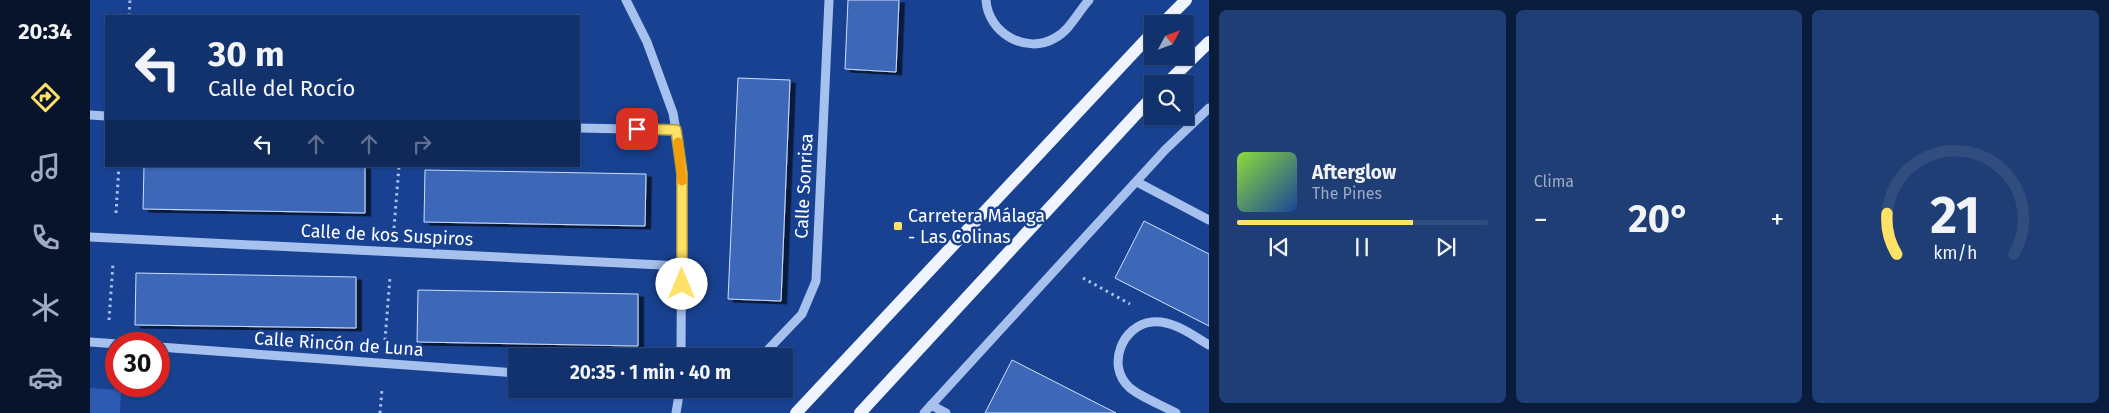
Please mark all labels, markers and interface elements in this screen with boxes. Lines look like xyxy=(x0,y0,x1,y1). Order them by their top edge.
north arrow xyxy=(1144,15,1194,65)
map controls xyxy=(1144,15,1194,125)
text: 20:34 xyxy=(18,18,72,45)
text: 30 m xyxy=(208,33,285,75)
icon: left xyxy=(125,35,190,100)
text: Calle del Rocío xyxy=(208,75,355,102)
button: search xyxy=(1144,75,1194,125)
icon: directions xyxy=(28,80,63,115)
pin xyxy=(616,108,658,150)
icon: arrive xyxy=(623,115,651,143)
icon: left xyxy=(249,130,277,158)
icon: ahead xyxy=(302,130,330,158)
icon: ahead xyxy=(355,130,383,158)
icon: right xyxy=(408,130,436,158)
street label: Calle Sonrisa xyxy=(790,133,818,239)
icon: music xyxy=(28,150,63,185)
text: Afterglow xyxy=(1312,161,1396,184)
text: Clima xyxy=(1534,172,1574,191)
text: The Pines xyxy=(1312,184,1382,203)
text: 21 xyxy=(1931,184,1981,247)
text: 20° xyxy=(1628,196,1690,242)
text: − xyxy=(1534,203,1548,236)
text: + xyxy=(1770,203,1784,236)
place label: Carretera Málaga - Las Colinas xyxy=(908,205,1045,248)
icon: phone xyxy=(28,220,63,255)
street label: Calle de kos Suspiros xyxy=(300,220,474,250)
marker: Carretera Málaga - Las Colinas xyxy=(892,220,904,232)
icon: previous xyxy=(1265,233,1293,261)
icon: pause xyxy=(1348,233,1376,261)
icon: next xyxy=(1432,233,1460,261)
text: km/h xyxy=(1934,242,1978,264)
position arrow xyxy=(655,257,707,309)
icon: climate xyxy=(28,290,63,325)
street label: Calle Rincón de Luna xyxy=(253,327,425,361)
speed limit sign: 30 xyxy=(105,332,170,397)
icon: car xyxy=(28,360,63,395)
text: 20:35 · 1 min · 40 m xyxy=(570,361,731,384)

